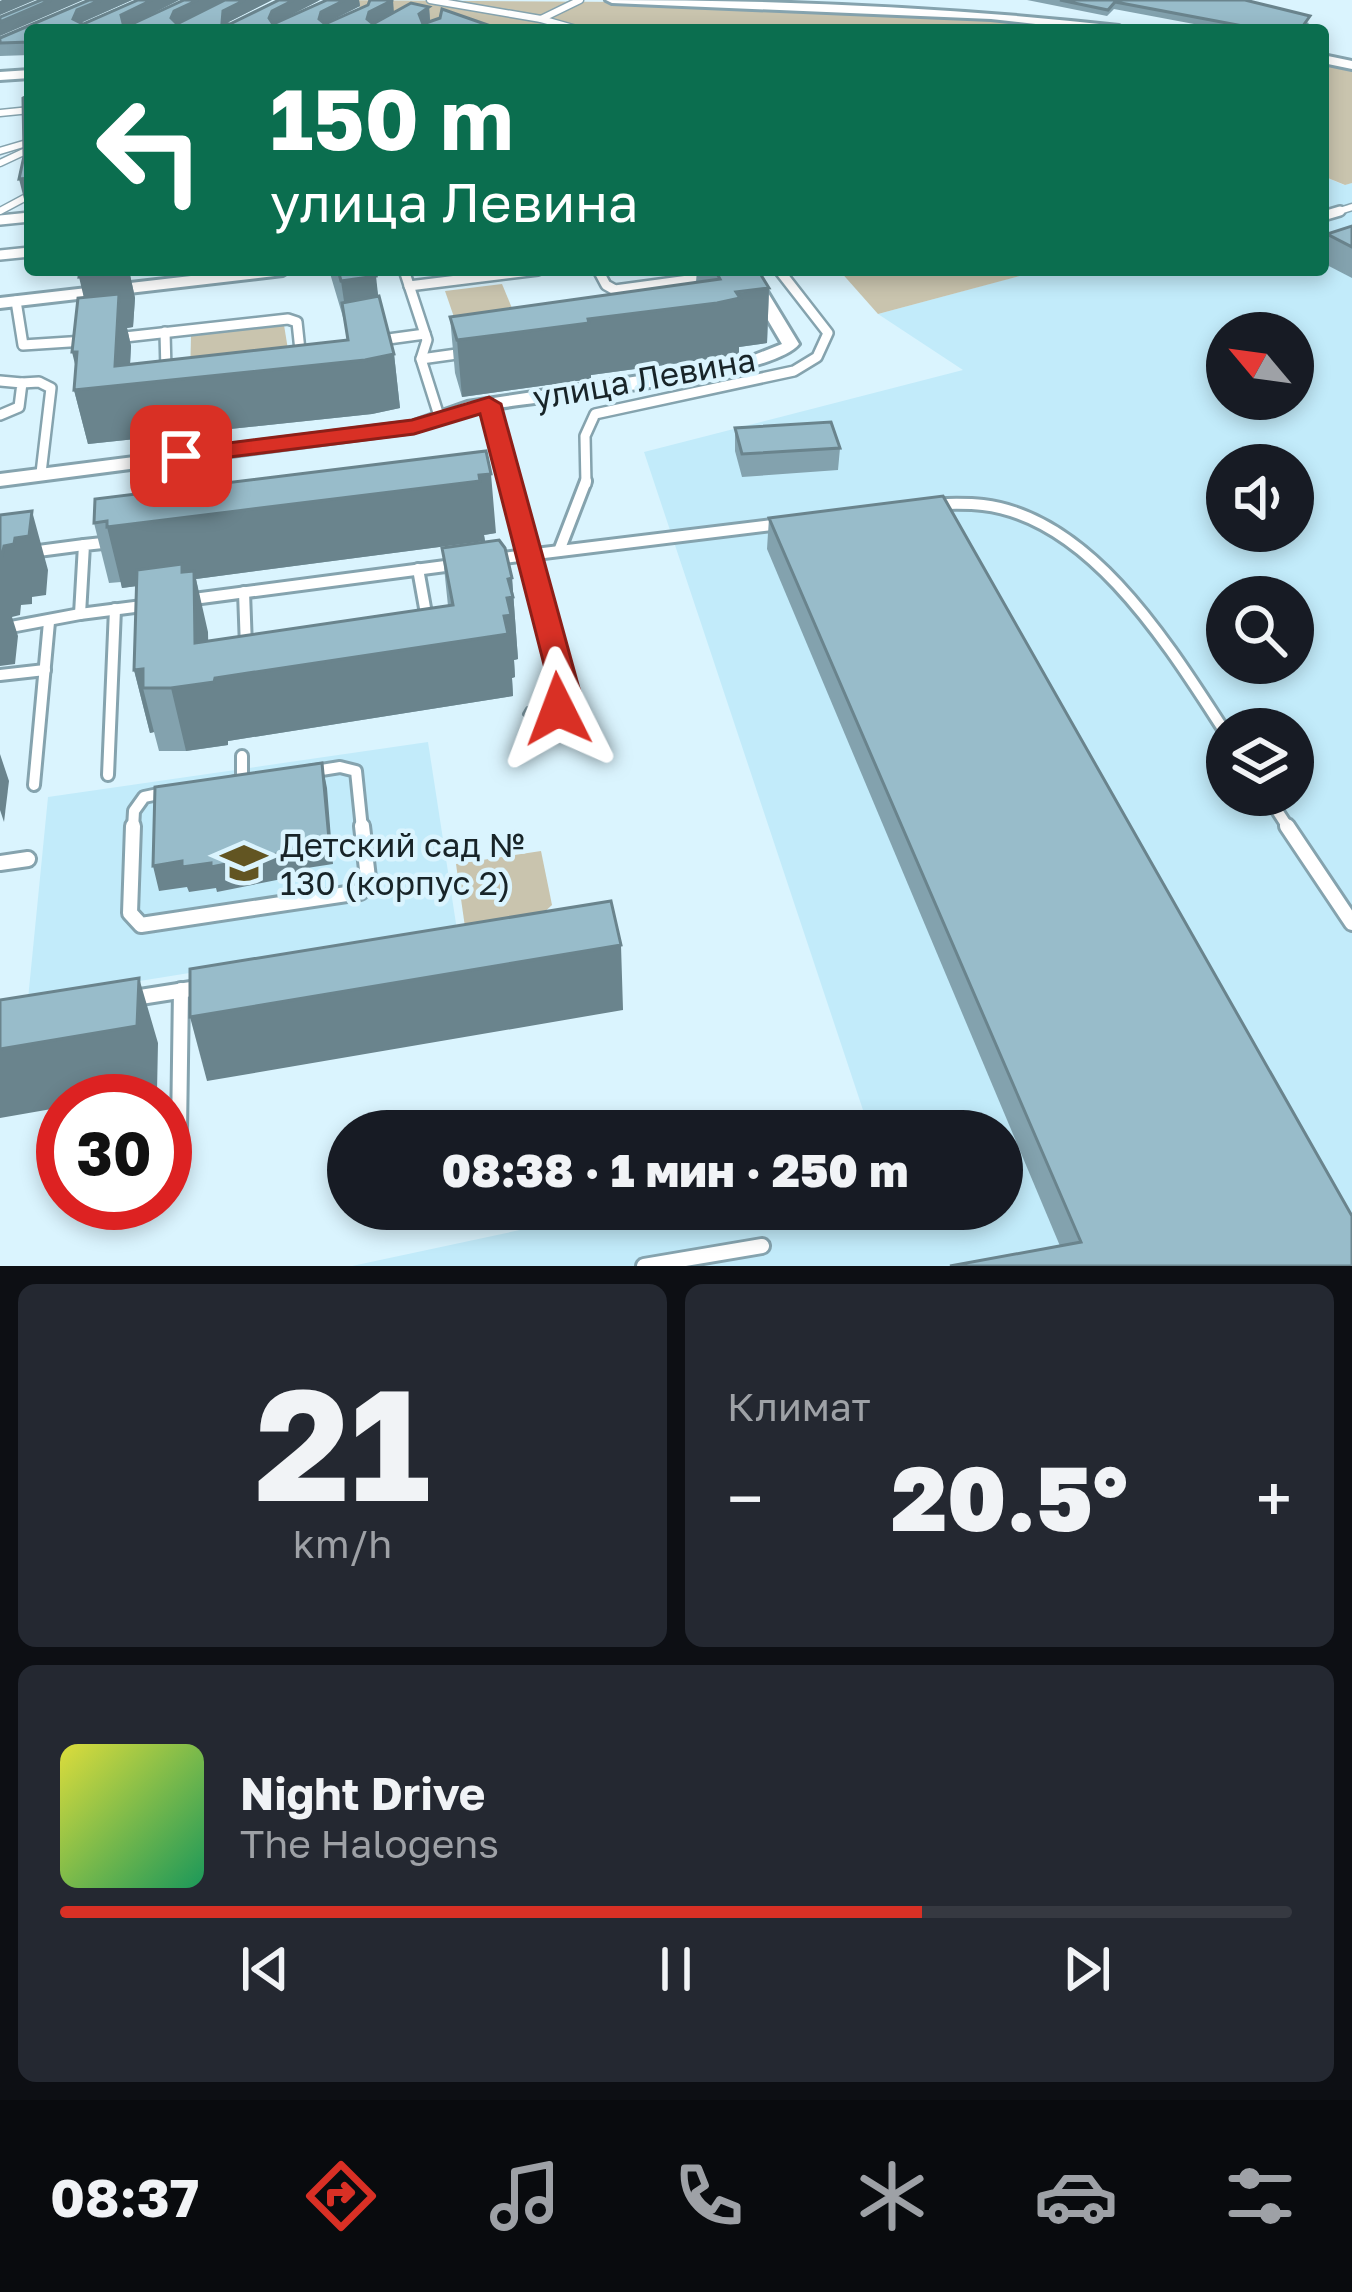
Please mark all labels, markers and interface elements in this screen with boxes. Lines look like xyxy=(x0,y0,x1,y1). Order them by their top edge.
text: 150 m xyxy=(270,68,514,168)
icon: left xyxy=(72,72,228,228)
text: улица Левина xyxy=(270,169,639,234)
north arrow xyxy=(1206,312,1314,420)
map controls xyxy=(1206,312,1314,816)
street label: улица Левина xyxy=(530,339,758,417)
pin xyxy=(130,405,232,507)
icon: arrive xyxy=(148,423,214,489)
button: sound xyxy=(1206,444,1314,552)
button: search xyxy=(1206,576,1314,684)
position arrow xyxy=(495,646,621,772)
button: layers xyxy=(1206,708,1314,816)
place label: Детский сад № 130 (корпус 2) xyxy=(280,825,525,902)
school or university icon: Детский сад № 130 (корпус 2) xyxy=(219,838,269,888)
speed limit sign: 30 xyxy=(36,1074,192,1230)
text: 08:38 · 1 мин · 250 m xyxy=(442,1143,908,1197)
text: 21 xyxy=(255,1348,430,1535)
text: Климат xyxy=(727,1383,871,1430)
text: 20.5° xyxy=(891,1443,1128,1551)
text: − xyxy=(727,1458,763,1538)
text: + xyxy=(1256,1458,1292,1538)
text: km/h xyxy=(293,1520,392,1567)
text: Night Drive xyxy=(240,1766,485,1820)
text: The Halogens xyxy=(240,1820,499,1867)
icon: previous xyxy=(232,1936,298,2002)
icon: pause xyxy=(643,1936,709,2002)
icon: next xyxy=(1054,1936,1120,2002)
icon: directions xyxy=(299,2154,383,2238)
icon: music xyxy=(483,2154,567,2238)
icon: phone xyxy=(667,2154,751,2238)
icon: climate xyxy=(850,2154,934,2238)
icon: car xyxy=(1034,2154,1118,2238)
icon: filters xyxy=(1218,2154,1302,2238)
text: 08:37 xyxy=(50,2164,199,2229)

